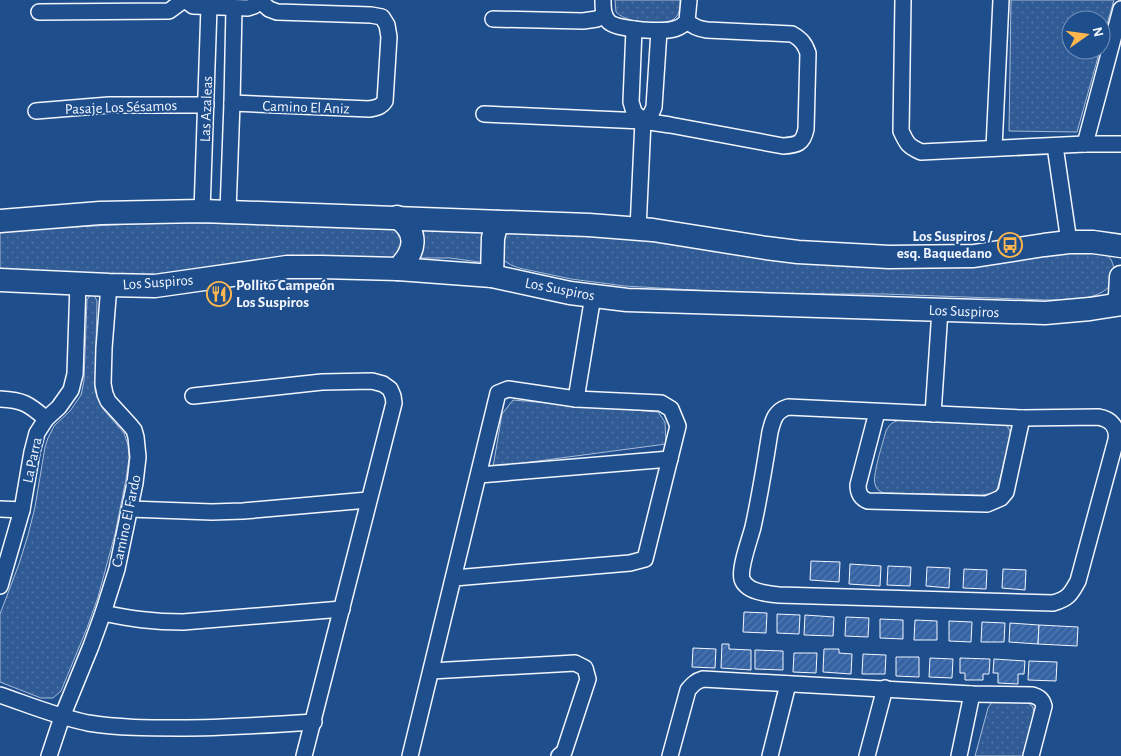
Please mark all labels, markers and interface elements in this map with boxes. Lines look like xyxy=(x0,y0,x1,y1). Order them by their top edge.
north arrow xyxy=(1061,10,1111,60)
text: N xyxy=(1090,26,1106,39)
street label: Las Azaleas xyxy=(198,76,215,142)
street label: Pasaje Los Sésamos xyxy=(65,98,178,117)
street label: Camino El Aniz xyxy=(262,98,350,117)
place label: Los Suspiros / esq. Baquedano xyxy=(897,229,993,261)
bus stop icon: Los Suspiros / esq. Baquedano xyxy=(997,232,1023,258)
street label: Los Suspiros xyxy=(122,273,194,292)
street label: Los Suspiros xyxy=(524,275,596,304)
place label: Pollito Campeón Los Suspiros xyxy=(236,278,335,310)
restaurant icon: Pollito Campeón Los Suspiros xyxy=(206,281,232,307)
street label: Los Suspiros xyxy=(928,303,1000,320)
street label: La Parra xyxy=(20,436,45,484)
street label: Camino El Fardo xyxy=(109,474,144,569)

